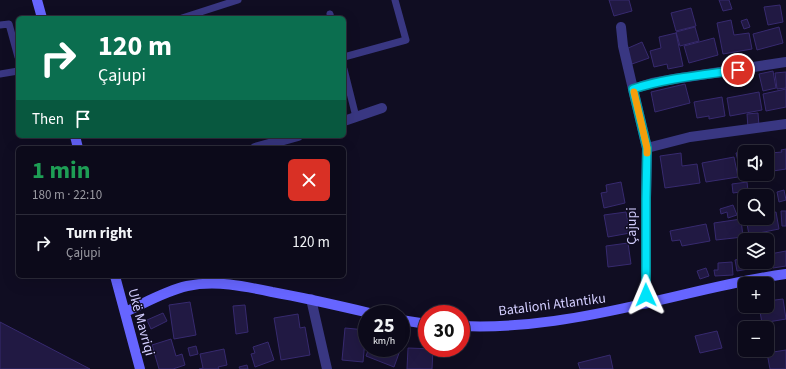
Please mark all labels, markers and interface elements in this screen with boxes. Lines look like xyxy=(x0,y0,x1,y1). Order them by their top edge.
text: 120 m xyxy=(98,26,172,66)
icon: right xyxy=(32,32,84,84)
pin xyxy=(721,53,755,87)
icon: arrive xyxy=(727,59,749,81)
text: Çajupi xyxy=(98,63,146,88)
icon: arrive xyxy=(72,108,94,130)
text: Then xyxy=(32,109,64,130)
map controls xyxy=(738,145,774,357)
button: sound xyxy=(738,145,774,181)
text: 1 min xyxy=(32,153,90,188)
button: close xyxy=(288,159,330,201)
text: 180 m · 22:10 xyxy=(32,186,102,204)
button: search xyxy=(738,189,774,225)
street label: Çajupi xyxy=(622,207,642,245)
text: Turn right xyxy=(66,223,132,244)
icon: right xyxy=(32,232,54,254)
text: 120 m xyxy=(292,232,330,253)
button: layers xyxy=(738,233,774,269)
text: Çajupi xyxy=(66,244,101,262)
position arrow xyxy=(625,274,667,316)
button: + xyxy=(738,277,774,313)
street label: Ukë Mavriqi xyxy=(122,286,160,358)
street label: Batalioni Atlantiku xyxy=(497,288,607,322)
speed limit sign: 30 xyxy=(418,305,470,357)
text: 25 xyxy=(373,312,395,340)
button: − xyxy=(738,321,774,357)
text: km/h xyxy=(373,334,395,348)

